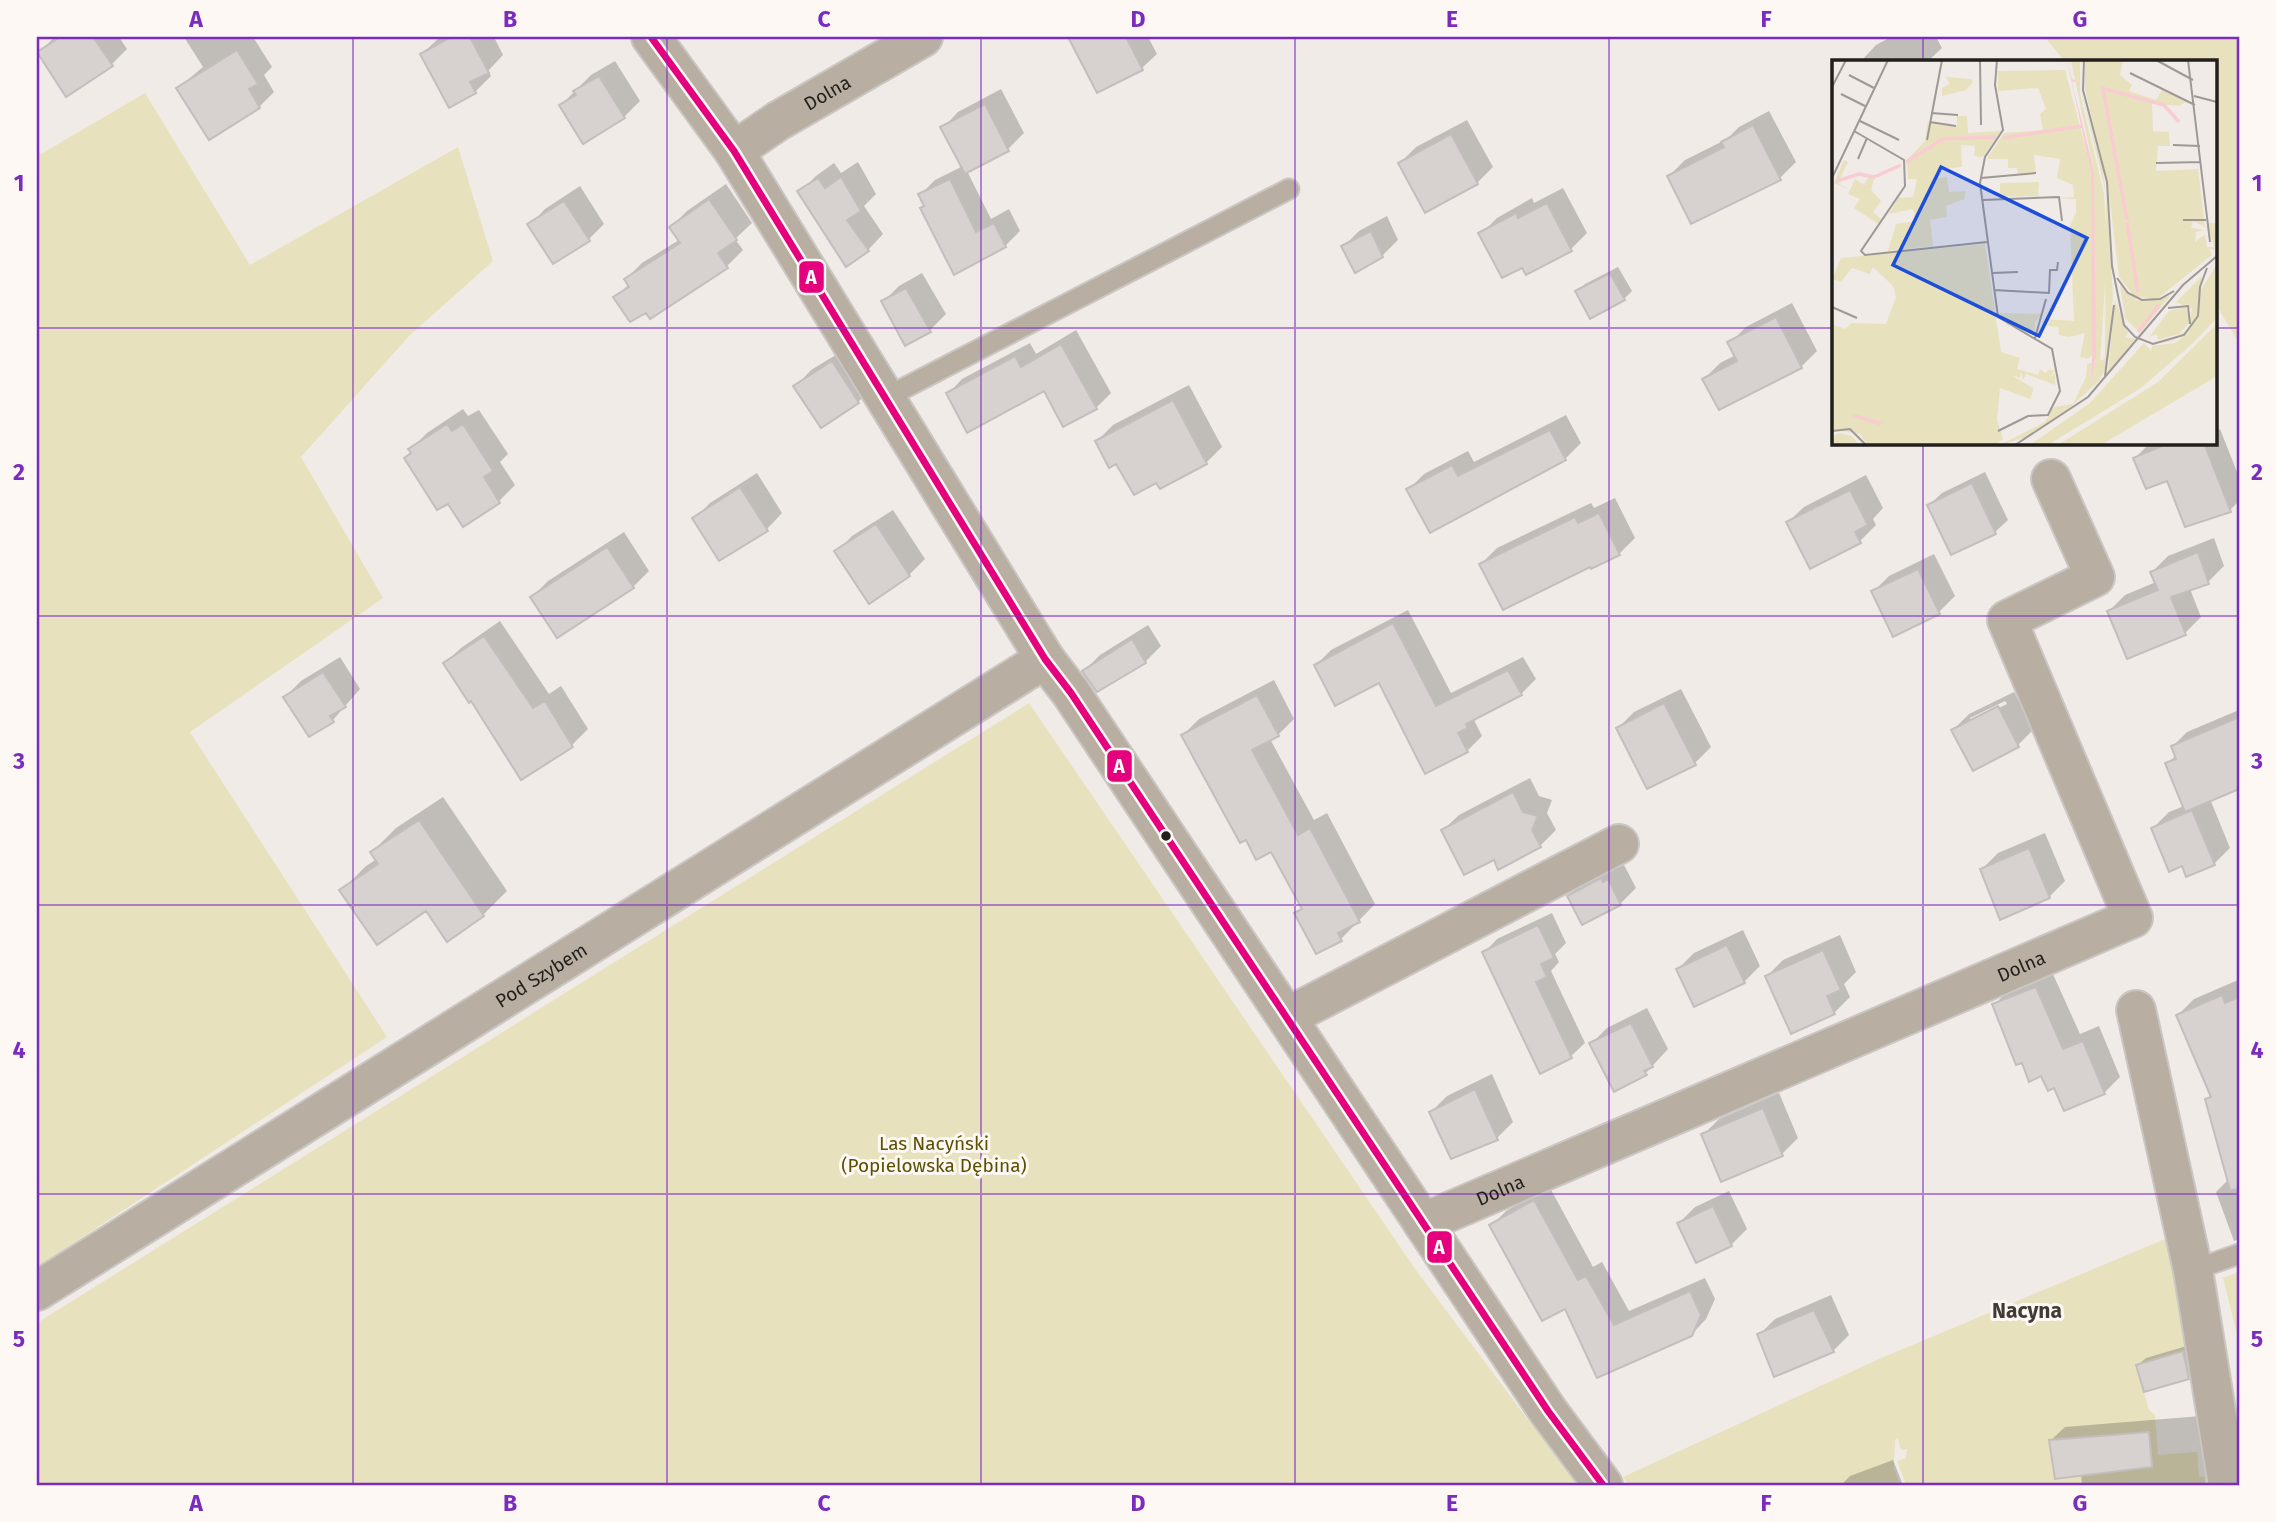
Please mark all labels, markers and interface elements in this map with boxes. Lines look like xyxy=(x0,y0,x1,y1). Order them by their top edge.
text: A xyxy=(188,5,203,33)
text: B xyxy=(503,5,517,33)
text: C xyxy=(817,5,831,33)
text: D xyxy=(1131,5,1146,33)
text: E xyxy=(1446,5,1458,33)
text: F xyxy=(1760,5,1772,33)
text: G xyxy=(2073,5,2087,33)
inset map xyxy=(1832,60,2216,444)
street label: Dolna xyxy=(800,70,855,116)
text: 1 xyxy=(14,169,24,197)
text: 1 xyxy=(2252,169,2262,197)
line badge: A xyxy=(798,260,825,294)
text: A xyxy=(804,266,817,289)
text: 2 xyxy=(13,458,25,486)
text: 2 xyxy=(2251,458,2263,486)
text: 3 xyxy=(12,747,25,775)
text: 3 xyxy=(2250,747,2263,775)
line badge: A xyxy=(1106,749,1133,783)
text: A xyxy=(1112,755,1125,778)
unlabelled marker xyxy=(1159,829,1173,843)
street label: Pod Szybem xyxy=(491,938,591,1013)
street label: Dolna xyxy=(1994,946,2049,987)
text: 4 xyxy=(13,1036,26,1064)
text: 4 xyxy=(2251,1036,2264,1064)
park label: Las Nacyński (Popielowska Dębina) xyxy=(841,1132,1027,1177)
street label: Dolna xyxy=(1473,1170,1528,1211)
line badge: A xyxy=(1426,1230,1453,1264)
text: A xyxy=(1432,1236,1445,1259)
district label: Nacyna xyxy=(1992,1298,2062,1324)
text: 5 xyxy=(13,1325,25,1353)
text: 5 xyxy=(2251,1325,2263,1353)
text: A xyxy=(188,1489,203,1517)
text: B xyxy=(503,1489,517,1517)
text: C xyxy=(817,1489,831,1517)
text: D xyxy=(1131,1489,1146,1517)
text: E xyxy=(1446,1489,1458,1517)
text: F xyxy=(1760,1489,1772,1517)
text: G xyxy=(2073,1489,2087,1517)

